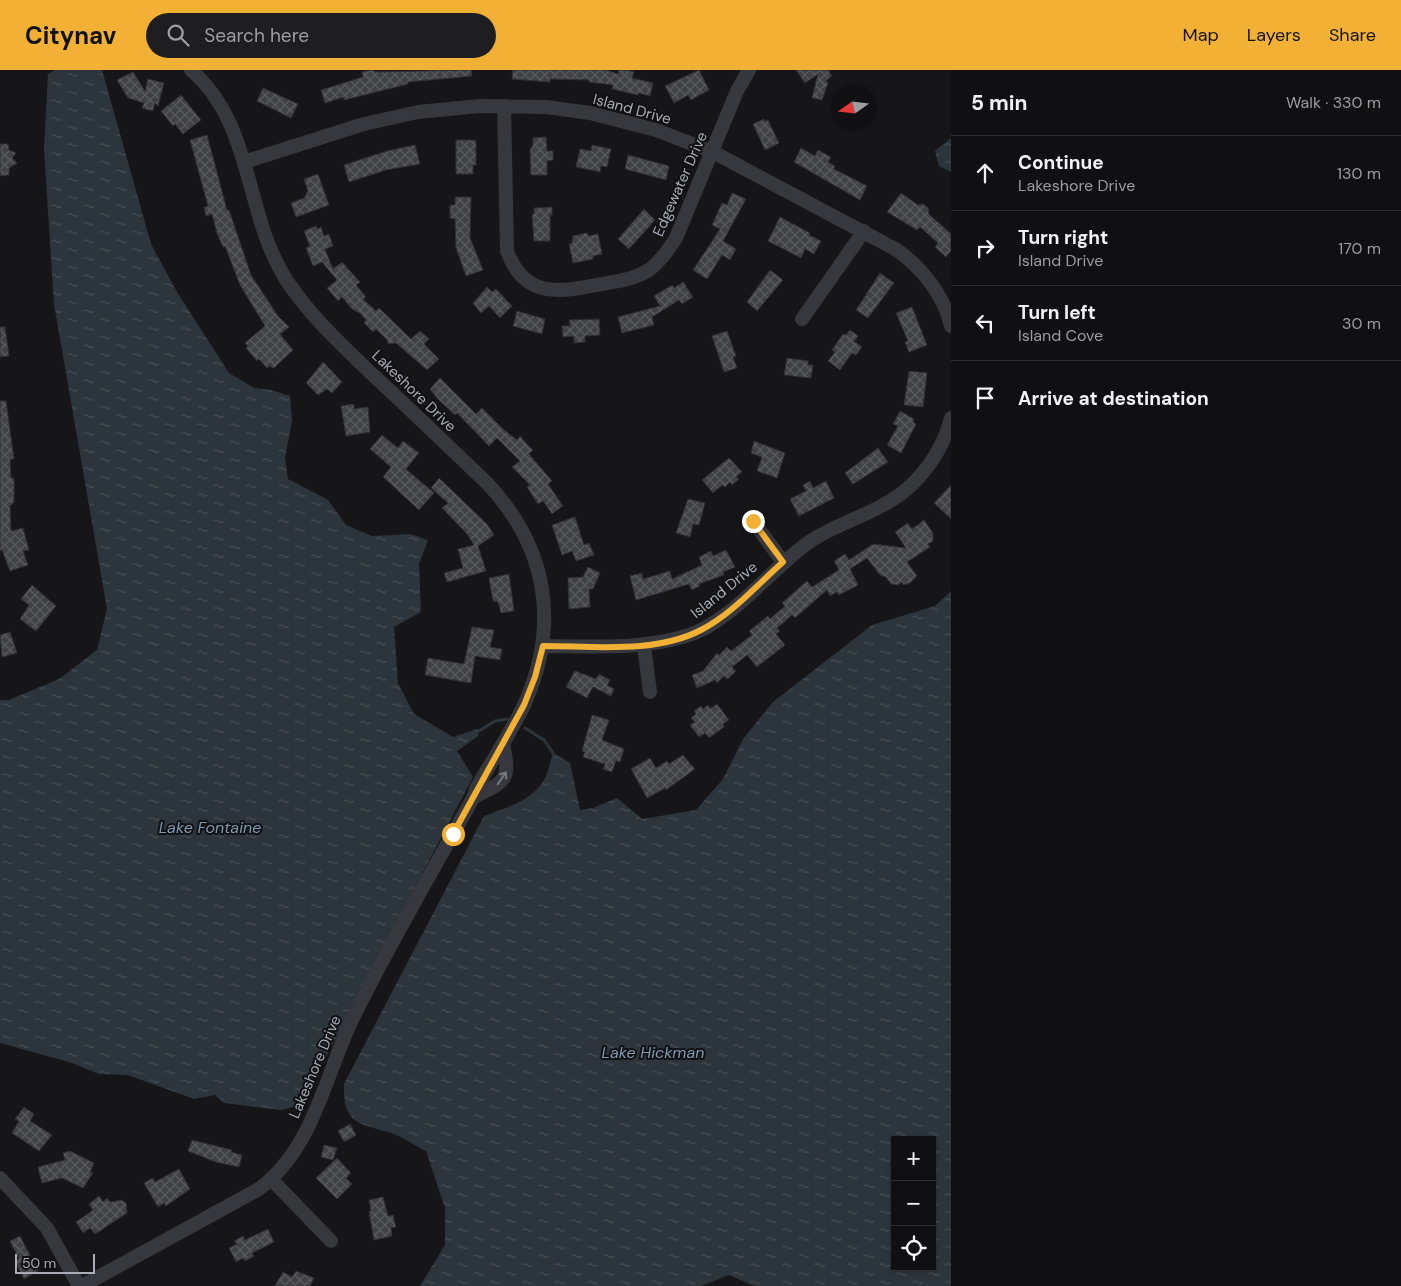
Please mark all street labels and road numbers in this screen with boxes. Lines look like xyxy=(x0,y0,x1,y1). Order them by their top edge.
street label: Island Drive xyxy=(591,89,673,129)
street label: Edgewater Drive xyxy=(648,129,712,239)
street label: Lakeshore Drive xyxy=(368,346,460,436)
street label: Island Drive xyxy=(687,557,761,623)
street label: Lakeshore Drive xyxy=(284,1012,346,1122)

